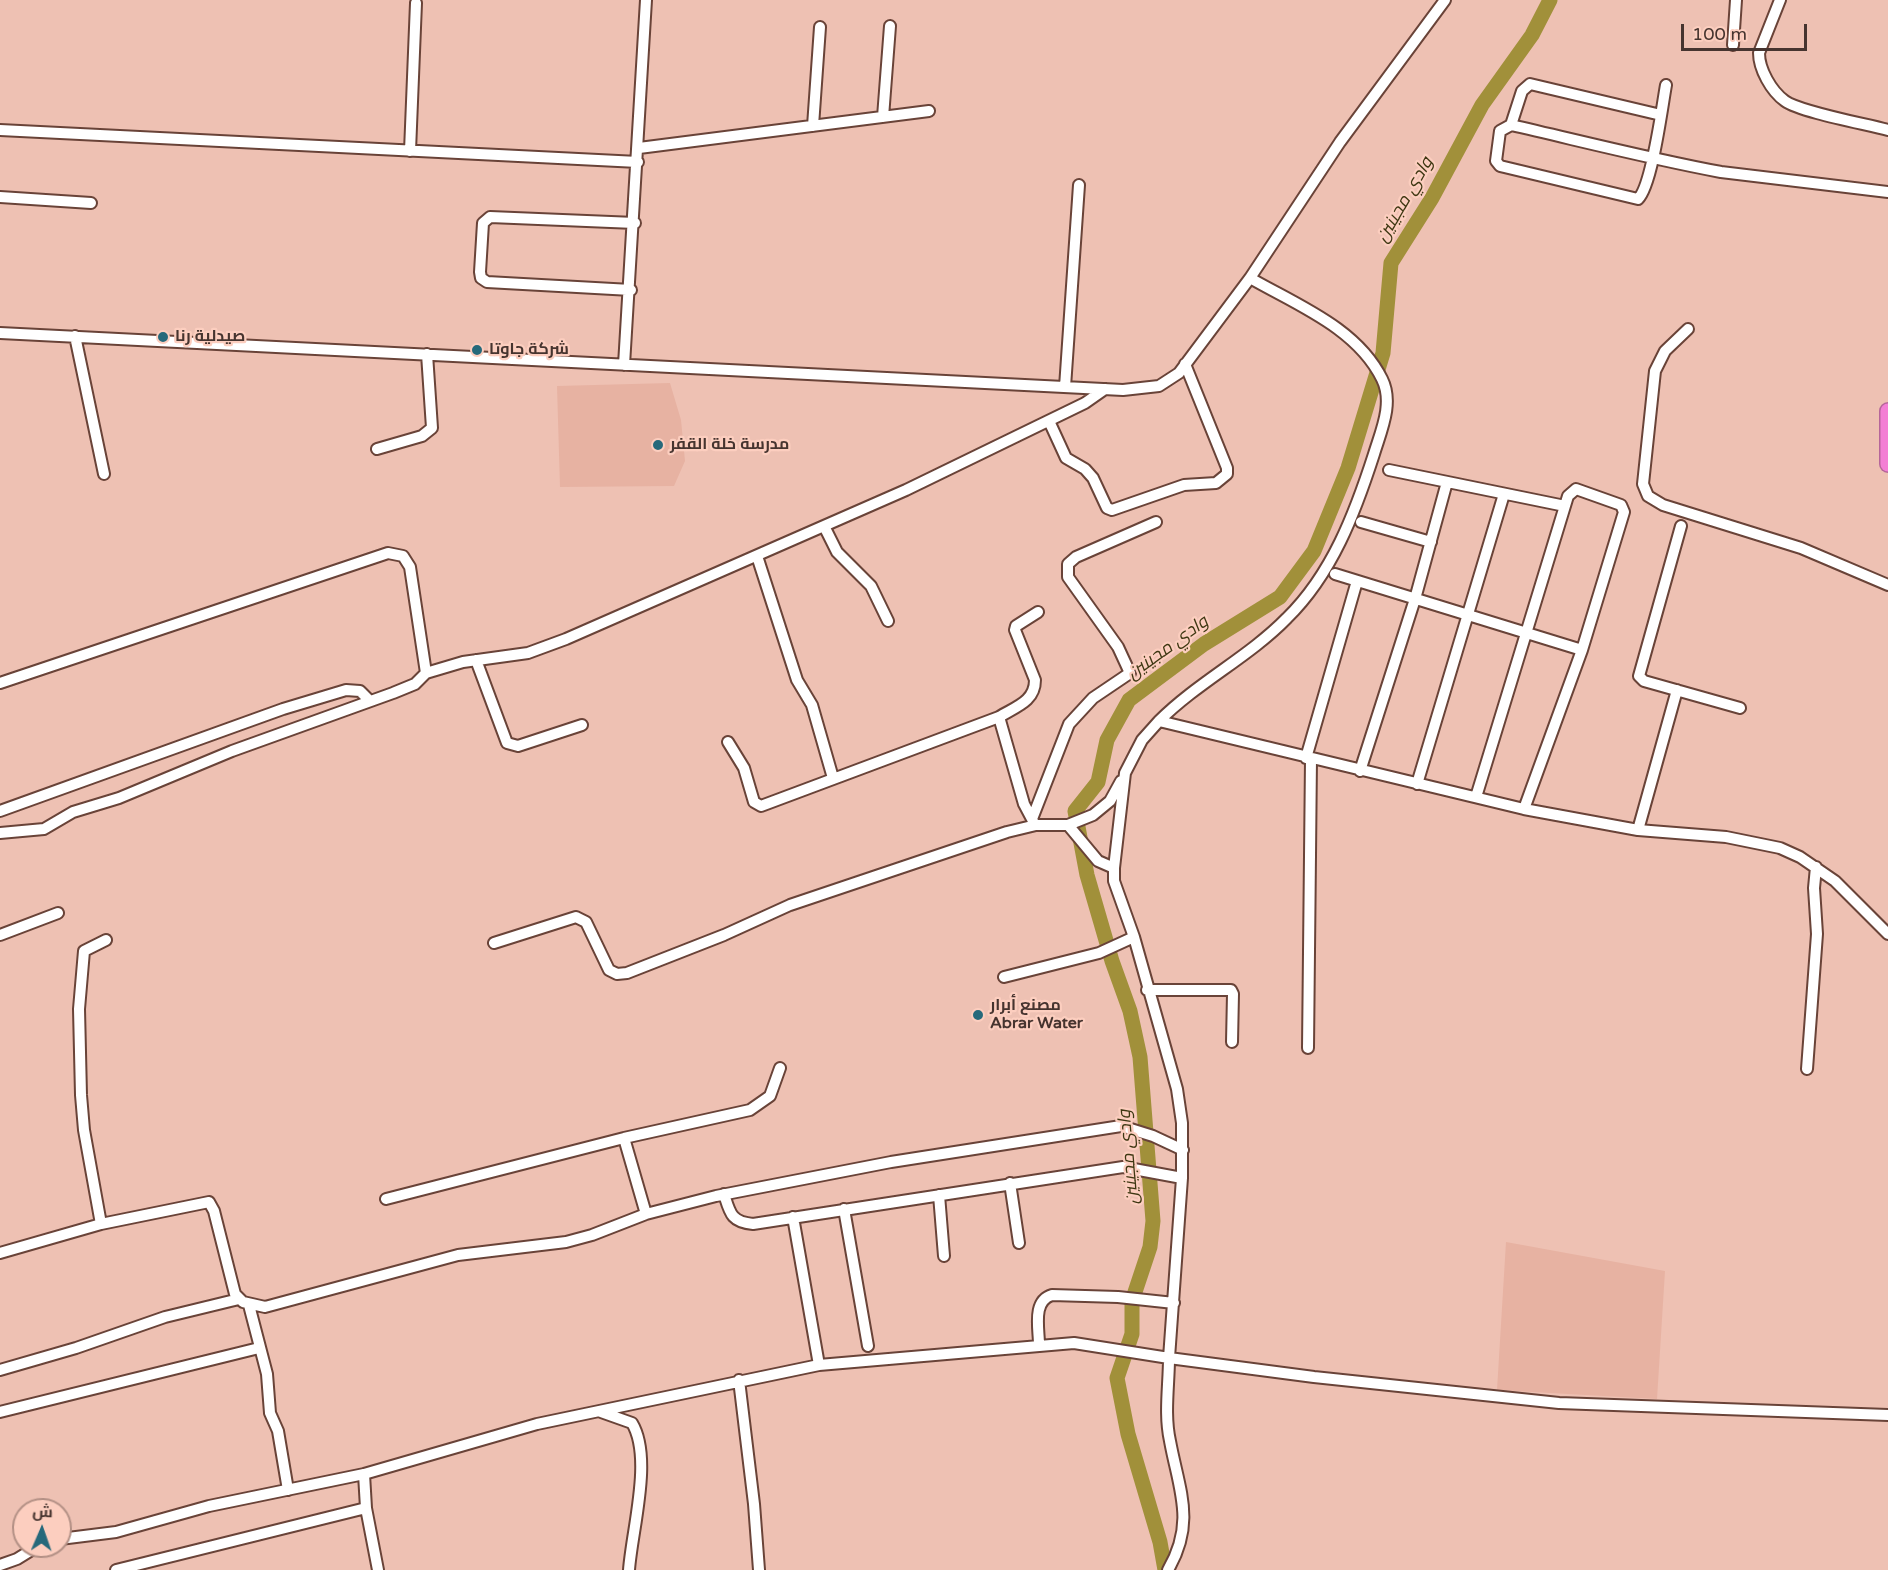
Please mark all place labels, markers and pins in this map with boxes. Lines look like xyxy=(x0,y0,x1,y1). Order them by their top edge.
place label: صيدلية رنا xyxy=(175,327,245,347)
marker: صيدلية رنا xyxy=(156,330,170,344)
place label: شركة جاوتا xyxy=(489,340,569,360)
marker: شركة جاوتا xyxy=(470,343,484,357)
place label: مدرسة خلة القفر xyxy=(670,435,789,455)
marker: مدرسة خلة القفر xyxy=(651,438,665,452)
place label: مصنع أبرار Abrar Water xyxy=(990,996,1083,1034)
marker: مصنع أبرار Abrar Water xyxy=(971,1008,985,1022)

